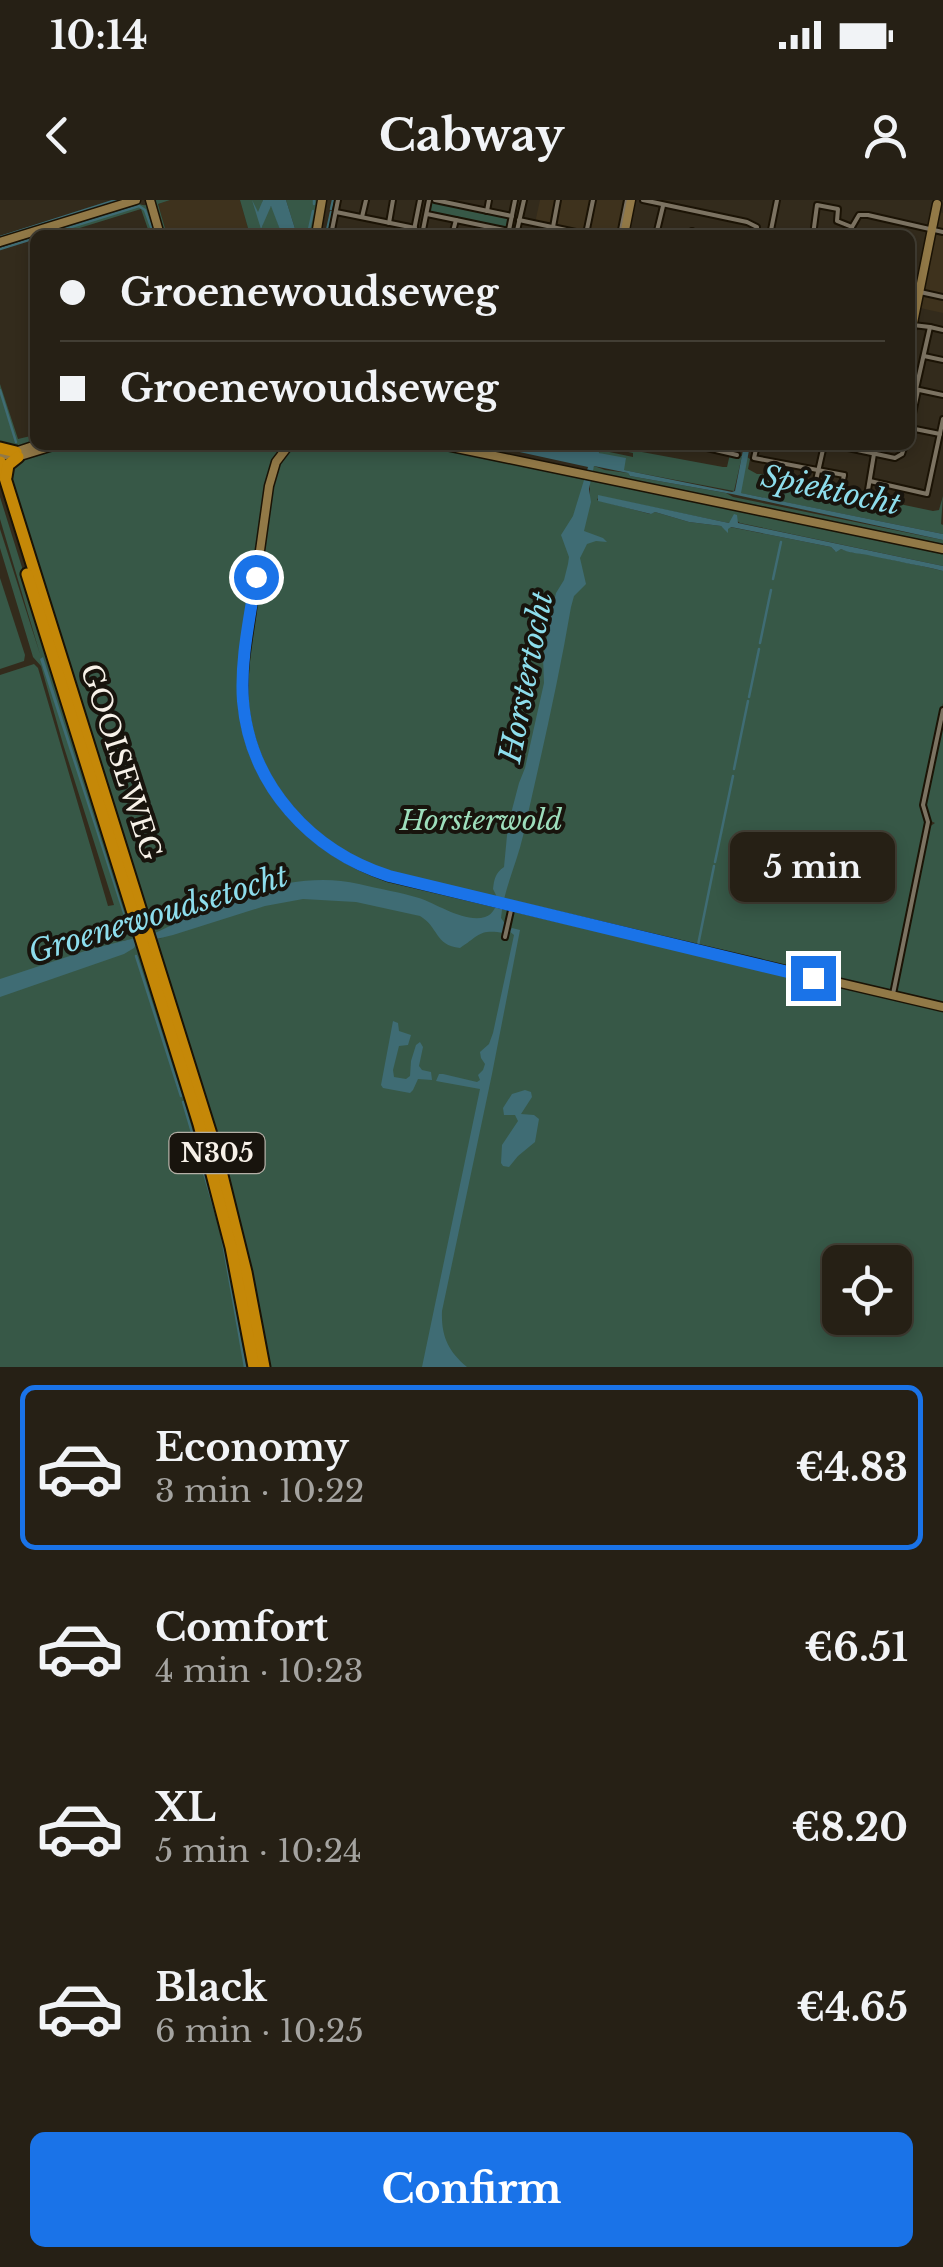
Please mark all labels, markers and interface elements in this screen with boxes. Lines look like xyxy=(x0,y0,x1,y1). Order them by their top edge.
text: 10:14 xyxy=(50,12,148,59)
text: Cabway xyxy=(379,107,564,163)
icon: back xyxy=(30,108,85,163)
icon: person xyxy=(858,108,913,163)
text: Groenewoudseweg xyxy=(120,269,498,316)
text: Groenewoudseweg xyxy=(120,365,498,412)
water label: Spiektocht xyxy=(758,457,904,523)
route start xyxy=(234,555,279,600)
water label: Horstertocht xyxy=(491,588,561,767)
street label: GOOISEWEG xyxy=(73,659,169,865)
park label: Horsterwold xyxy=(399,803,563,838)
callout: 5 min xyxy=(730,833,896,903)
text: 5 min xyxy=(764,847,861,887)
water label: Groenewoudsetocht xyxy=(24,857,292,971)
route end xyxy=(791,956,836,1001)
road number: N305 xyxy=(170,1133,264,1173)
map controls xyxy=(822,1245,912,1335)
button: locate xyxy=(822,1245,912,1335)
icon: car xyxy=(35,1423,125,1513)
text: Economy xyxy=(155,1424,349,1471)
text: €4.83 xyxy=(796,1444,908,1491)
text: 3 min · 10:22 xyxy=(155,1471,364,1511)
icon: car xyxy=(35,1603,125,1693)
text: Comfort xyxy=(155,1604,328,1651)
text: €6.51 xyxy=(804,1624,908,1671)
text: 4 min · 10:23 xyxy=(155,1651,363,1691)
icon: car xyxy=(35,1783,125,1873)
text: XL xyxy=(155,1784,216,1831)
text: €8.20 xyxy=(792,1804,908,1851)
text: 5 min · 10:24 xyxy=(155,1831,362,1871)
icon: car xyxy=(35,1963,125,2053)
text: Black xyxy=(155,1964,267,2011)
text: €4.65 xyxy=(796,1984,908,2031)
text: 6 min · 10:25 xyxy=(155,2011,364,2051)
button: Confirm xyxy=(30,2132,913,2247)

